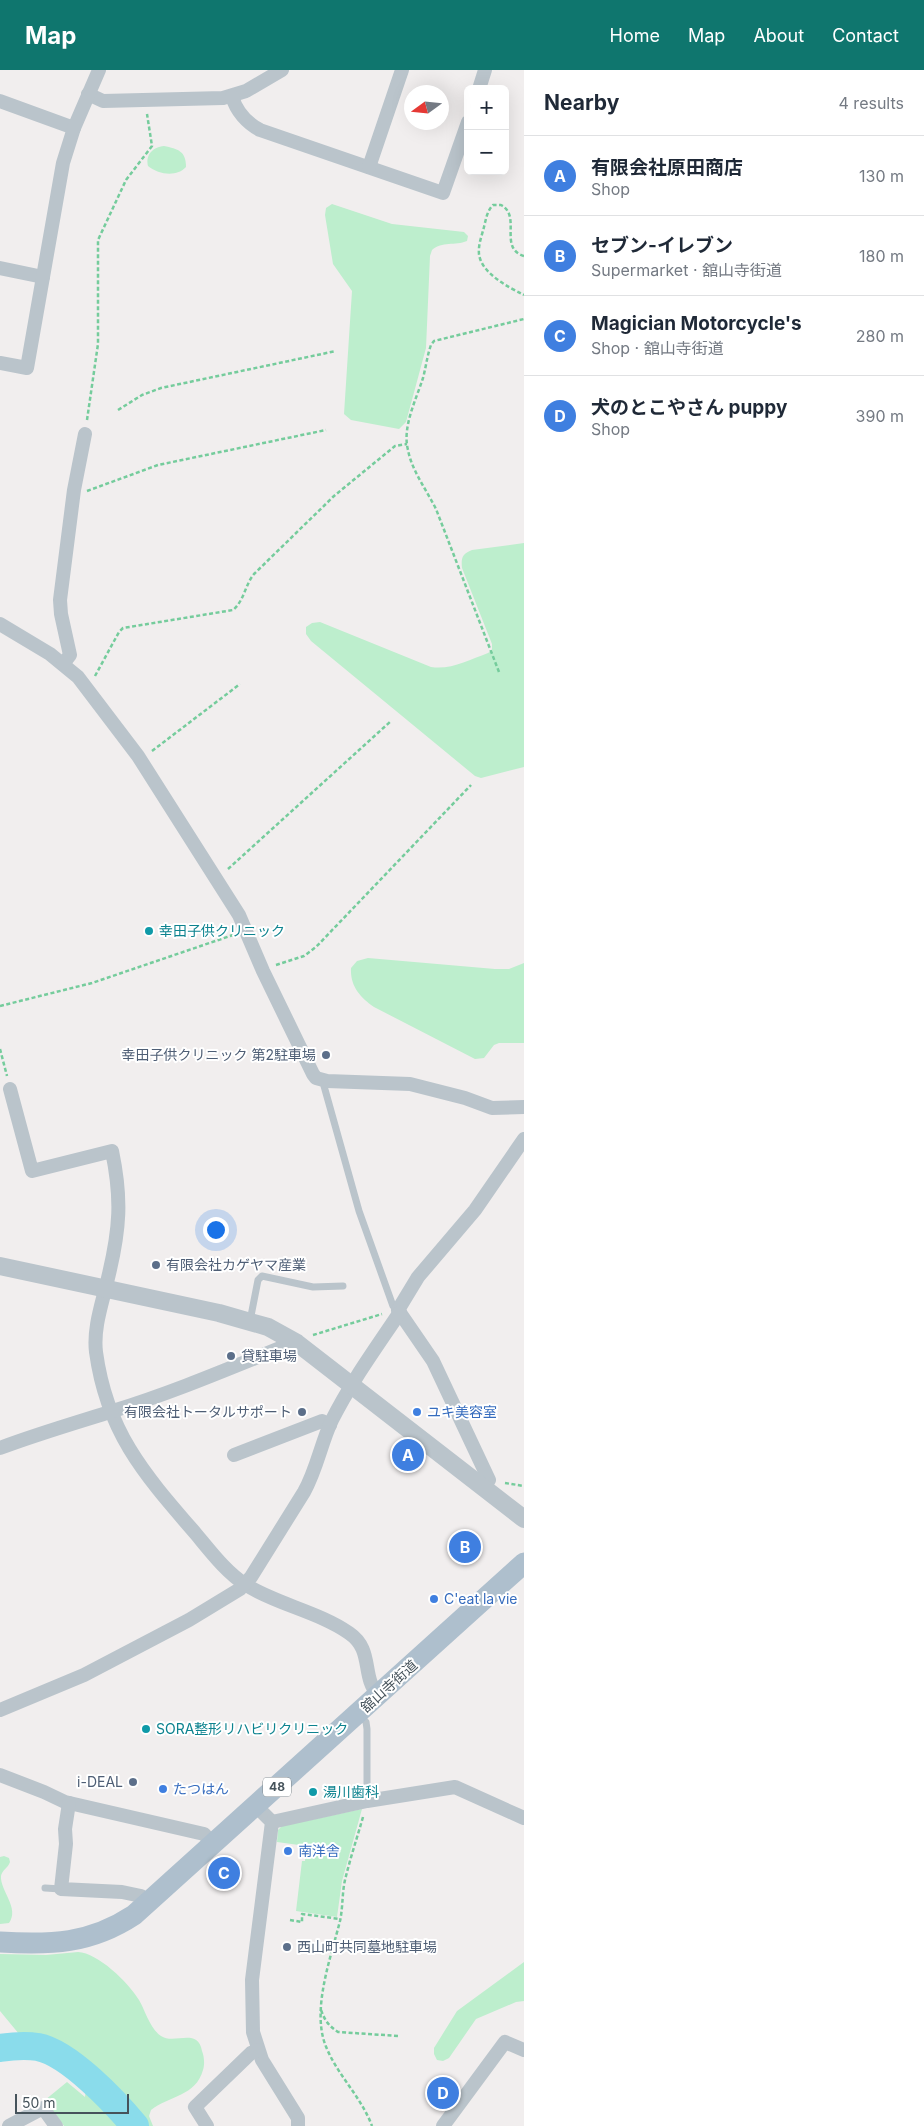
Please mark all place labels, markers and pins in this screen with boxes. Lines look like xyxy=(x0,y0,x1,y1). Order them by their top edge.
place label: 幸田子供クリニック xyxy=(159,922,285,939)
marker: 幸田子供クリニック xyxy=(143,925,155,937)
place label: 幸田子供クリニック 第2駐車場 xyxy=(122,1046,316,1063)
marker: 幸田子供クリニック 第2駐車場 xyxy=(320,1049,332,1061)
place label: 有限会社カゲヤマ産業 xyxy=(166,1256,306,1273)
marker: 有限会社カゲヤマ産業 xyxy=(150,1259,162,1271)
place label: 貸駐車場 xyxy=(241,1347,297,1364)
marker: 貸駐車場 xyxy=(225,1350,237,1362)
place label: 有限会社トータルサポート xyxy=(124,1403,292,1420)
place label: ユキ美容室 xyxy=(427,1403,497,1420)
marker: 有限会社トータルサポート xyxy=(296,1406,308,1418)
marker: ユキ美容室 xyxy=(411,1406,423,1418)
pin: A xyxy=(392,1436,424,1474)
pin: B xyxy=(449,1528,481,1566)
place label: C'eat la vie xyxy=(444,1590,518,1607)
marker: C'eat la vie xyxy=(428,1593,440,1605)
place label: SORA整形リハビリクリニック xyxy=(156,1720,348,1737)
marker: SORA整形リハビリクリニック xyxy=(140,1723,152,1735)
place label: i-DEAL xyxy=(77,1773,123,1790)
marker: i-DEAL xyxy=(127,1776,139,1788)
place label: たつはん xyxy=(173,1780,229,1797)
marker: たつはん xyxy=(157,1783,169,1795)
place label: 湯川歯科 xyxy=(323,1783,379,1800)
marker: 湯川歯科 xyxy=(307,1786,319,1798)
place label: 南洋舎 xyxy=(298,1842,340,1859)
marker: 南洋舎 xyxy=(282,1845,294,1857)
pin: C xyxy=(208,1854,240,1892)
place label: 西山町共同墓地駐車場 xyxy=(297,1938,437,1955)
marker: 西山町共同墓地駐車場 xyxy=(281,1941,293,1953)
pin: D xyxy=(427,2074,459,2112)

